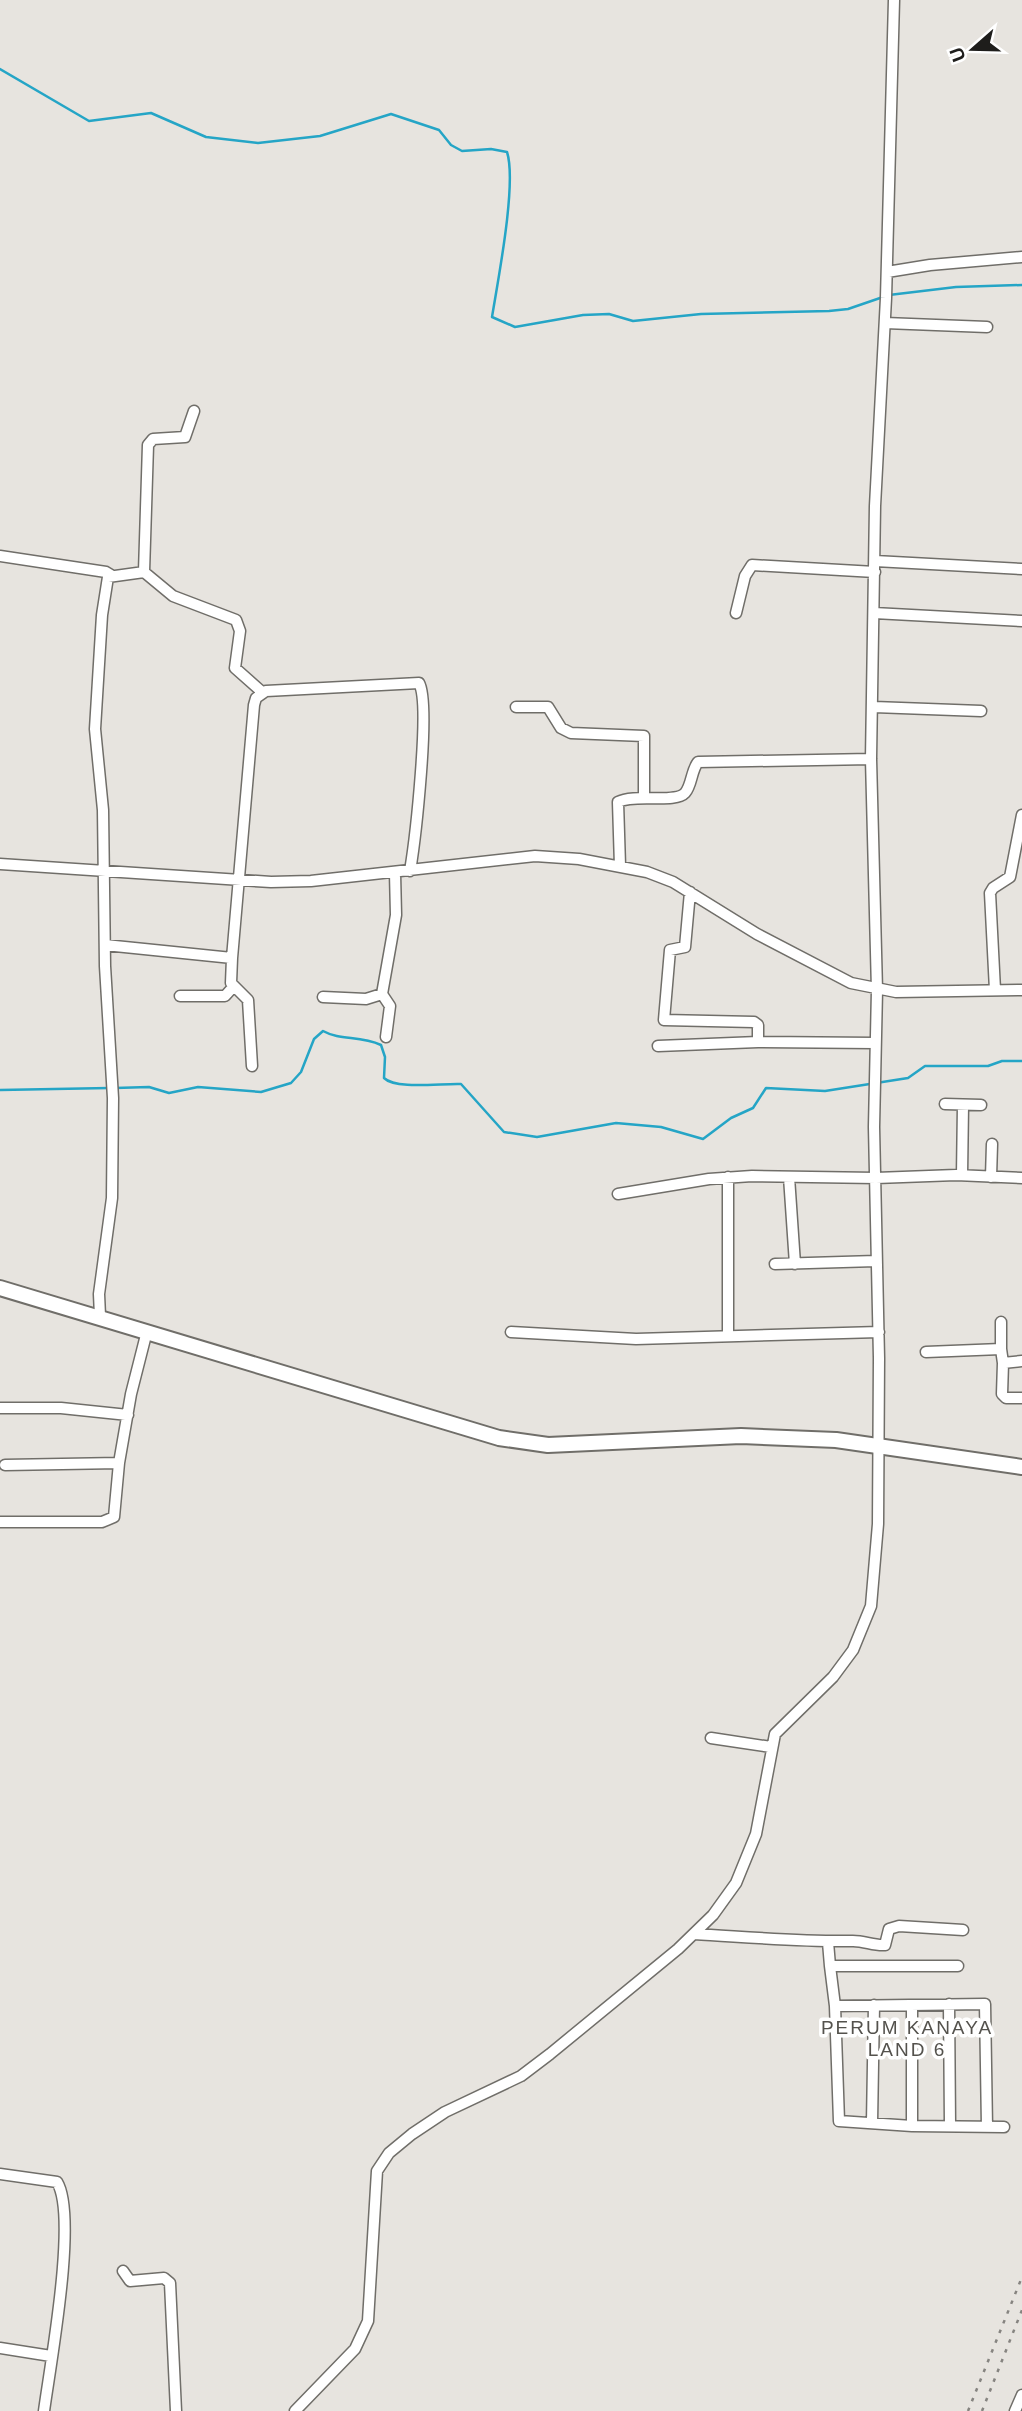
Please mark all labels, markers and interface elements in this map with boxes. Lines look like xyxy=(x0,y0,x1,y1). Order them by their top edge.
north arrow xyxy=(938,14,1008,84)
text: U xyxy=(945,45,970,65)
district label: PERUM KANAYA LAND 6 xyxy=(821,2017,993,2060)

